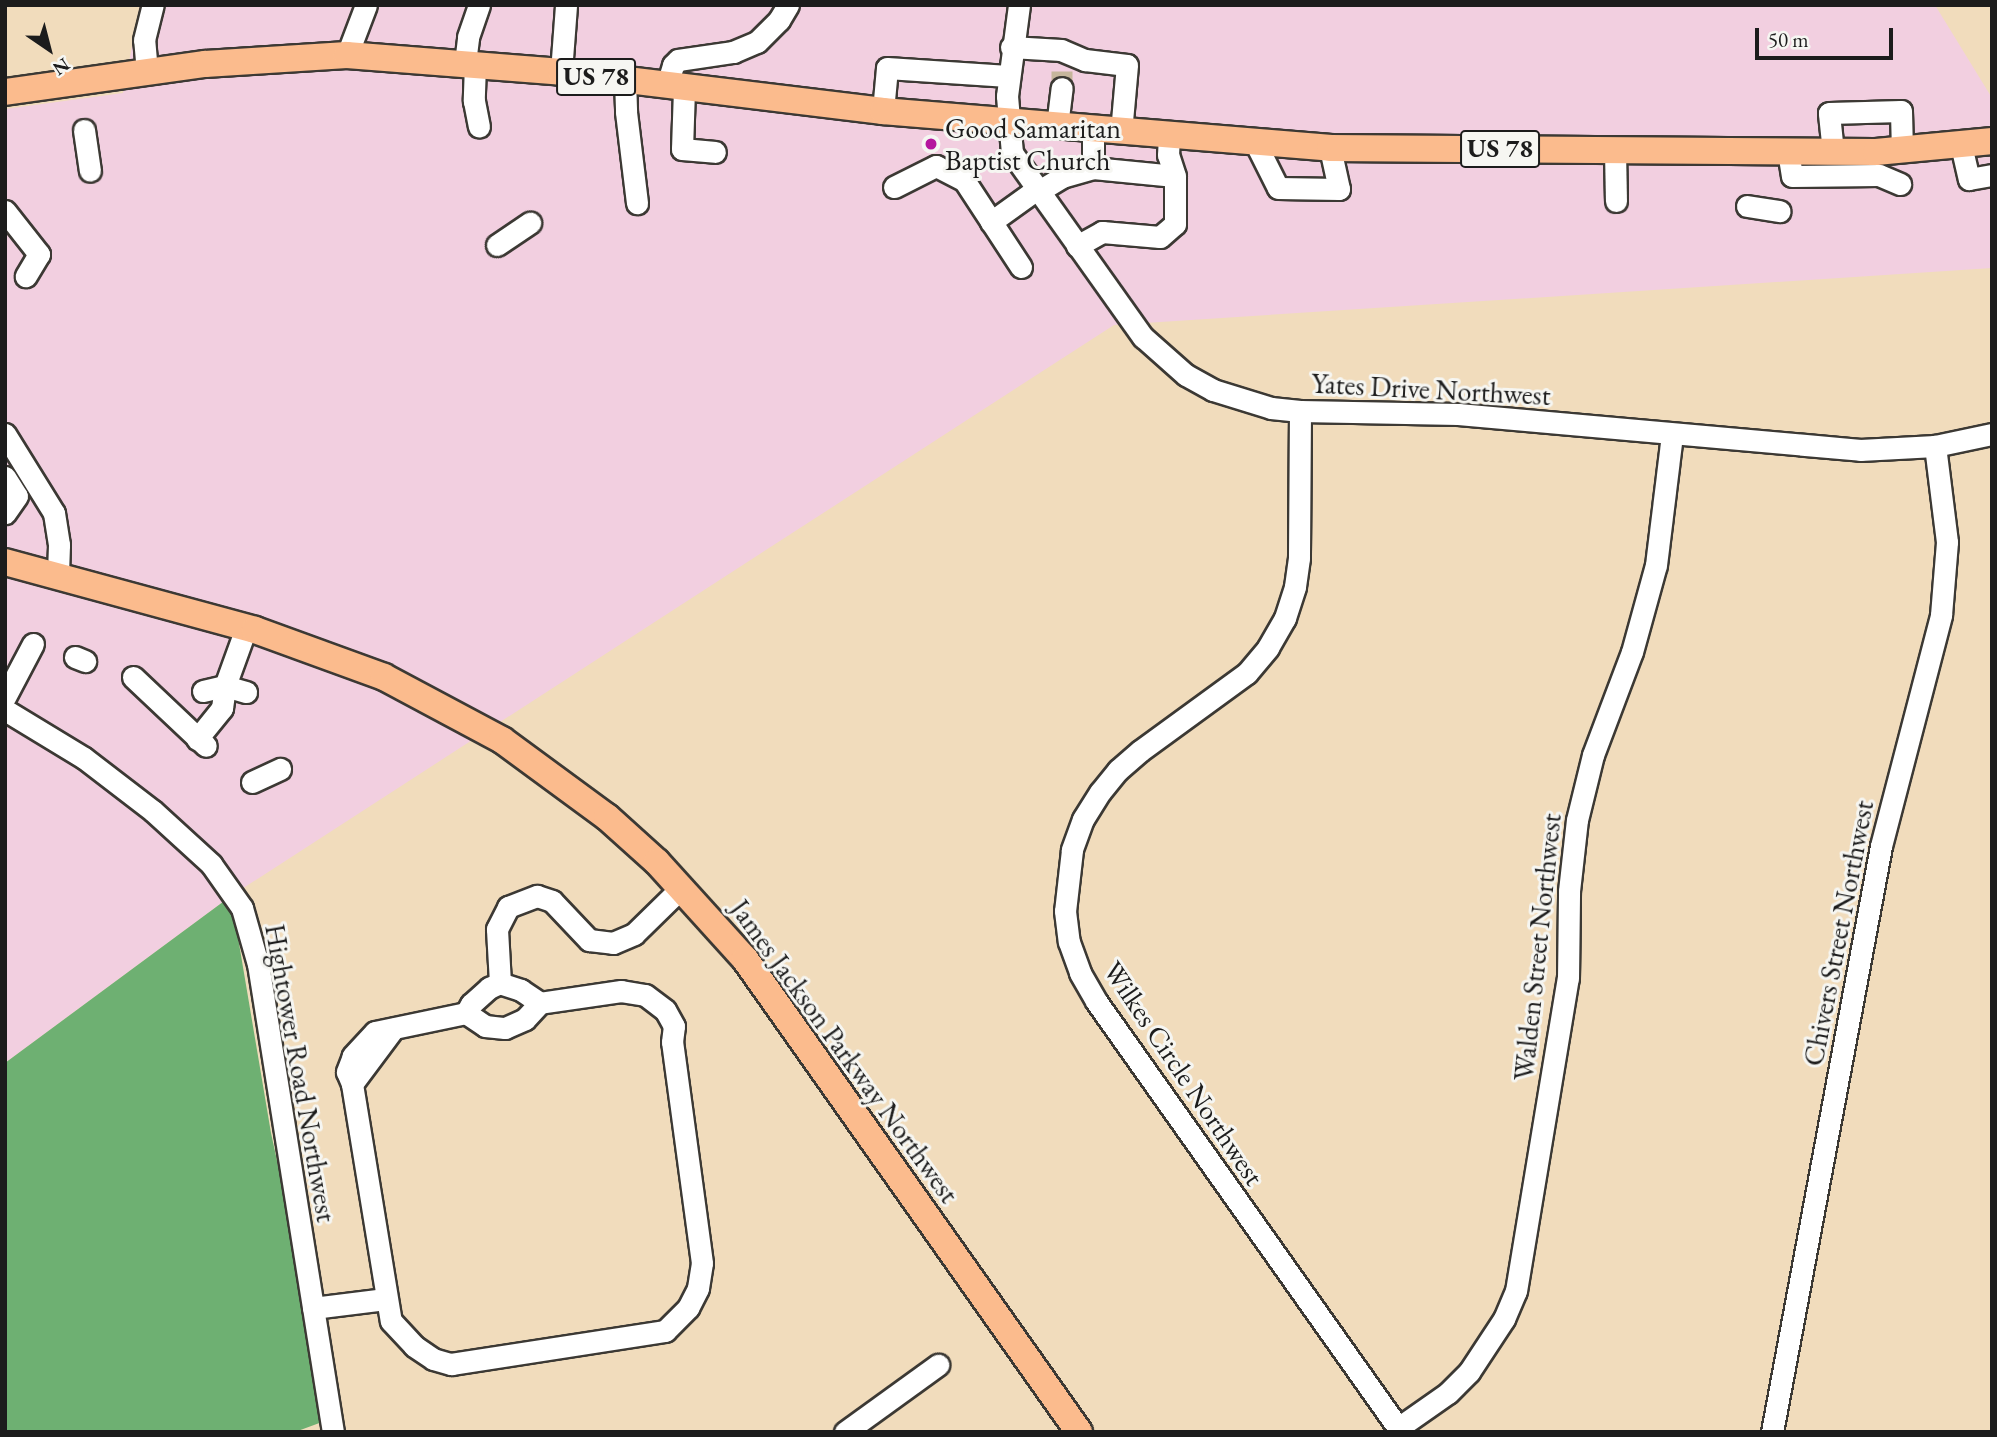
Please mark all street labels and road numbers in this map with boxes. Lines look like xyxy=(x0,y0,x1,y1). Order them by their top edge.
road number: US 78 xyxy=(556,54,636,100)
road number: US 78 xyxy=(1460,126,1540,172)
street label: Yates Drive Northwest xyxy=(1311,366,1551,412)
street label: Chivers Street Northwest xyxy=(1796,797,1880,1069)
street label: Walden Street Northwest xyxy=(1506,812,1568,1082)
street label: James Jackson Parkway Northwest xyxy=(724,893,966,1209)
street label: Hightower Road Northwest xyxy=(258,921,344,1225)
street label: Wilkes Circle Northwest xyxy=(1096,954,1272,1192)

